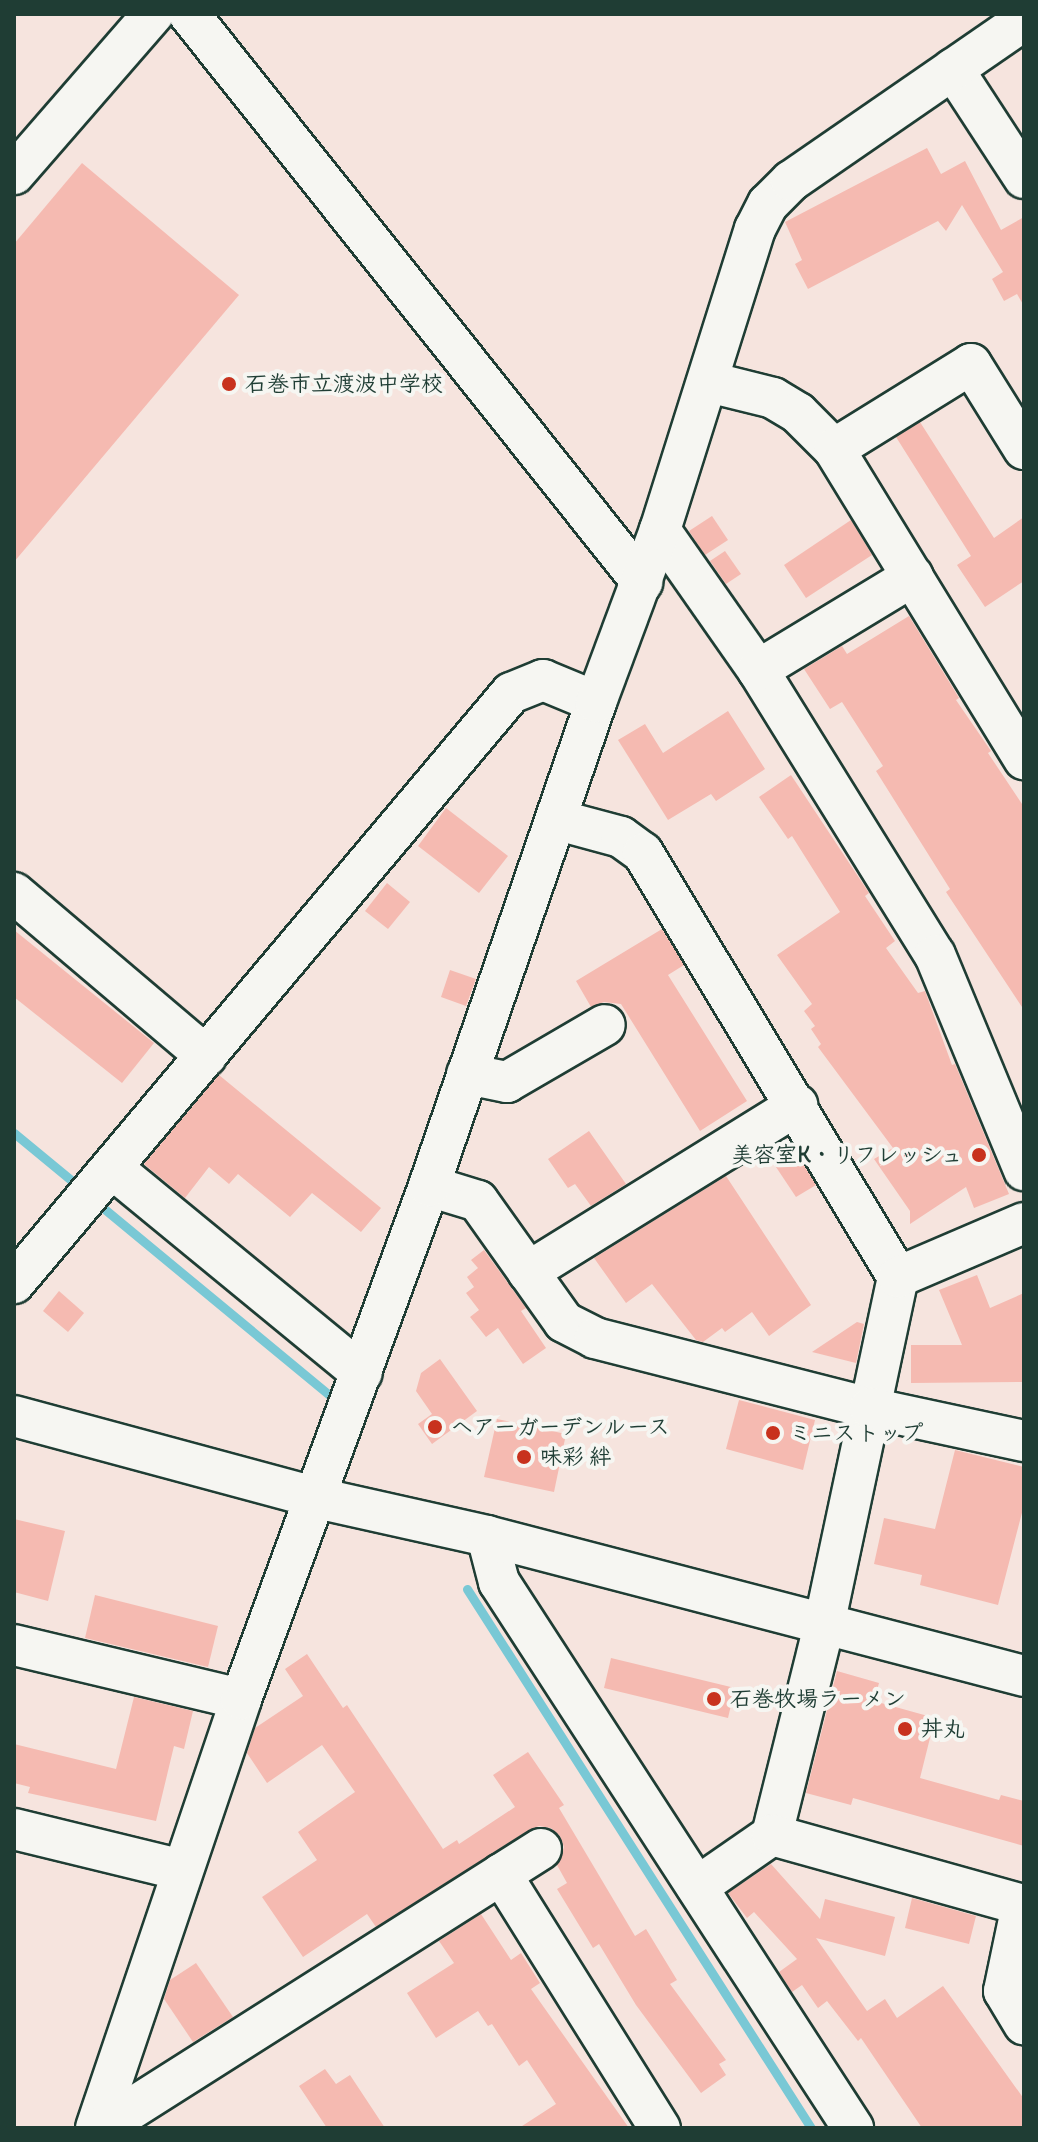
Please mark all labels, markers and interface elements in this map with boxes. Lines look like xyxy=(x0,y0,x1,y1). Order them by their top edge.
place label: 石巻市立渡波中学校 xyxy=(245,371,443,397)
marker: 石巻市立渡波中学校 xyxy=(220,375,238,393)
place label: 美容室K・リフレッシュ xyxy=(729,1142,963,1168)
marker: 美容室K・リフレッシュ xyxy=(970,1146,988,1164)
place label: ヘアーガーデンルース xyxy=(451,1414,671,1440)
marker: ヘアーガーデンルース xyxy=(426,1418,444,1436)
place label: ミニストップ xyxy=(789,1420,921,1446)
marker: ミニストップ xyxy=(764,1424,782,1442)
place label: 味彩 絆 xyxy=(540,1444,611,1470)
marker: 味彩 絆 xyxy=(515,1448,533,1466)
place label: 石巻牧場ラーメン xyxy=(730,1686,906,1712)
marker: 石巻牧場ラーメン xyxy=(705,1690,723,1708)
place label: 丼丸 xyxy=(921,1716,965,1742)
marker: 丼丸 xyxy=(896,1720,914,1738)

